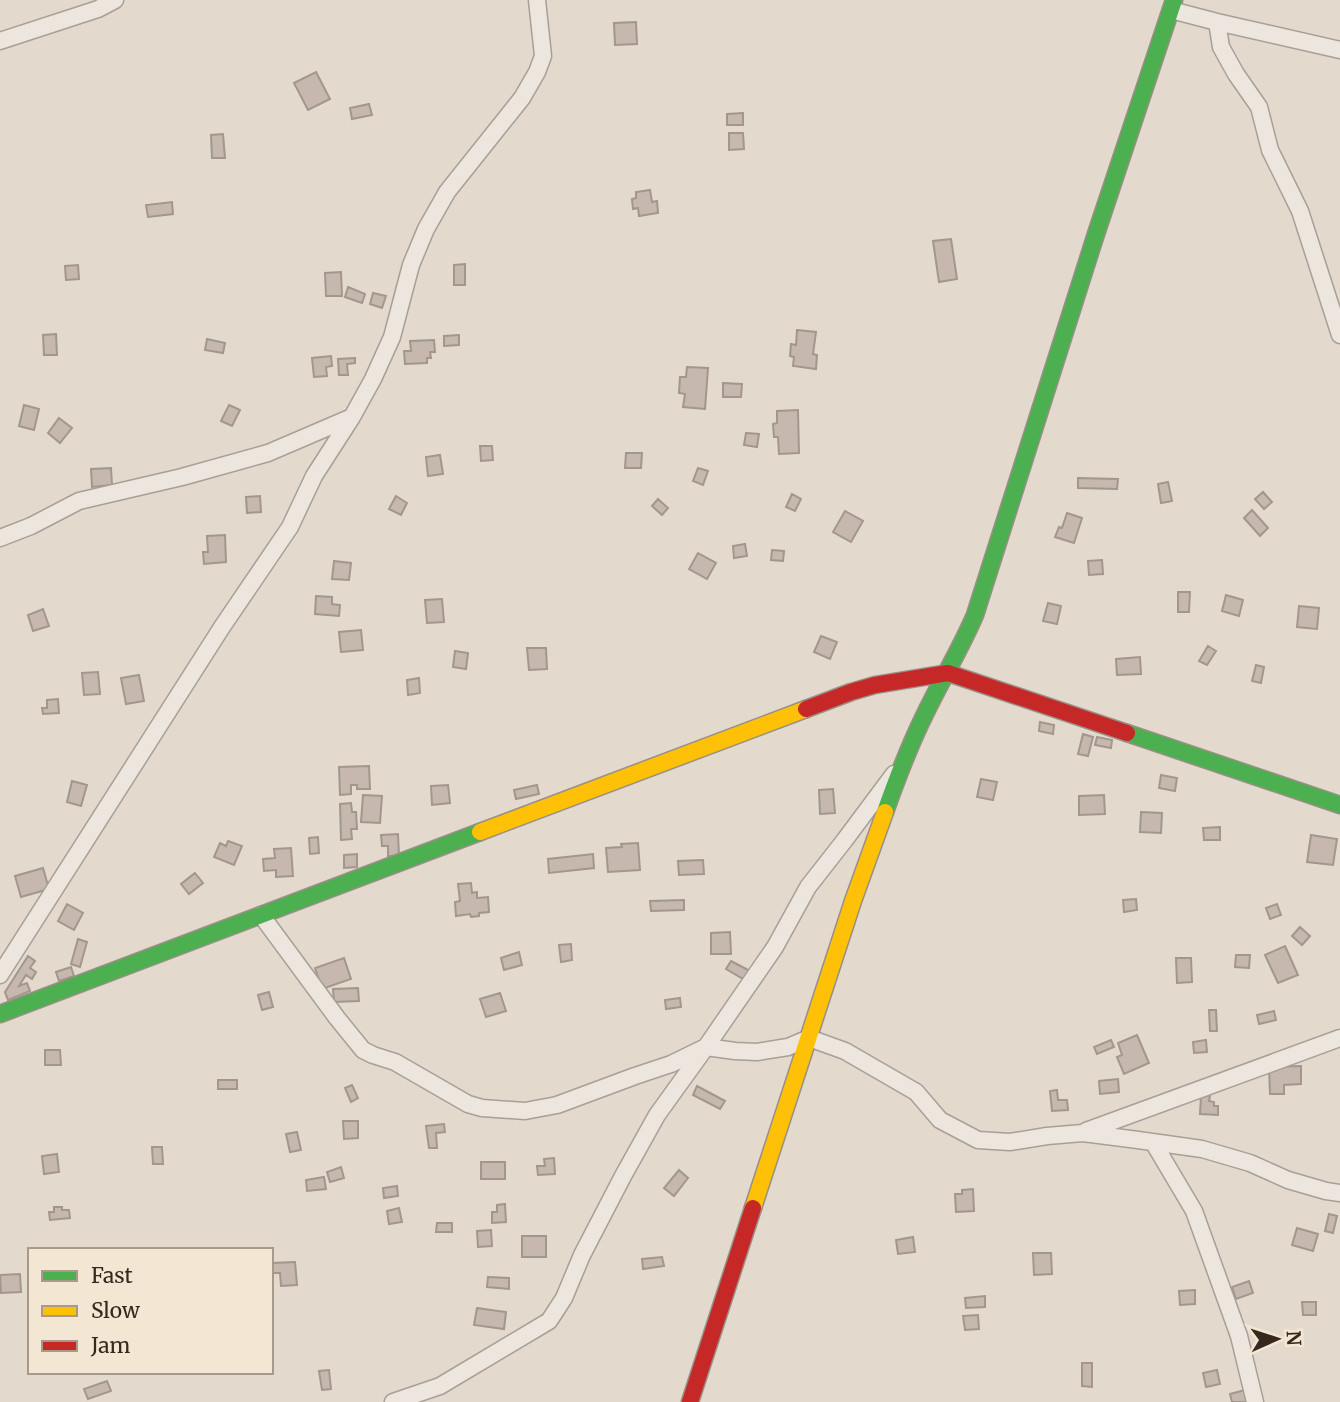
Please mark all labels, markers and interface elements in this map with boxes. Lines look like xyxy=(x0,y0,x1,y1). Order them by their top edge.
legend xyxy=(28,1248,273,1374)
text: Fast xyxy=(91,1262,133,1289)
text: Slow xyxy=(91,1297,140,1324)
north arrow xyxy=(1242,1304,1312,1374)
text: N xyxy=(1282,1330,1306,1346)
text: Jam xyxy=(90,1332,130,1359)

